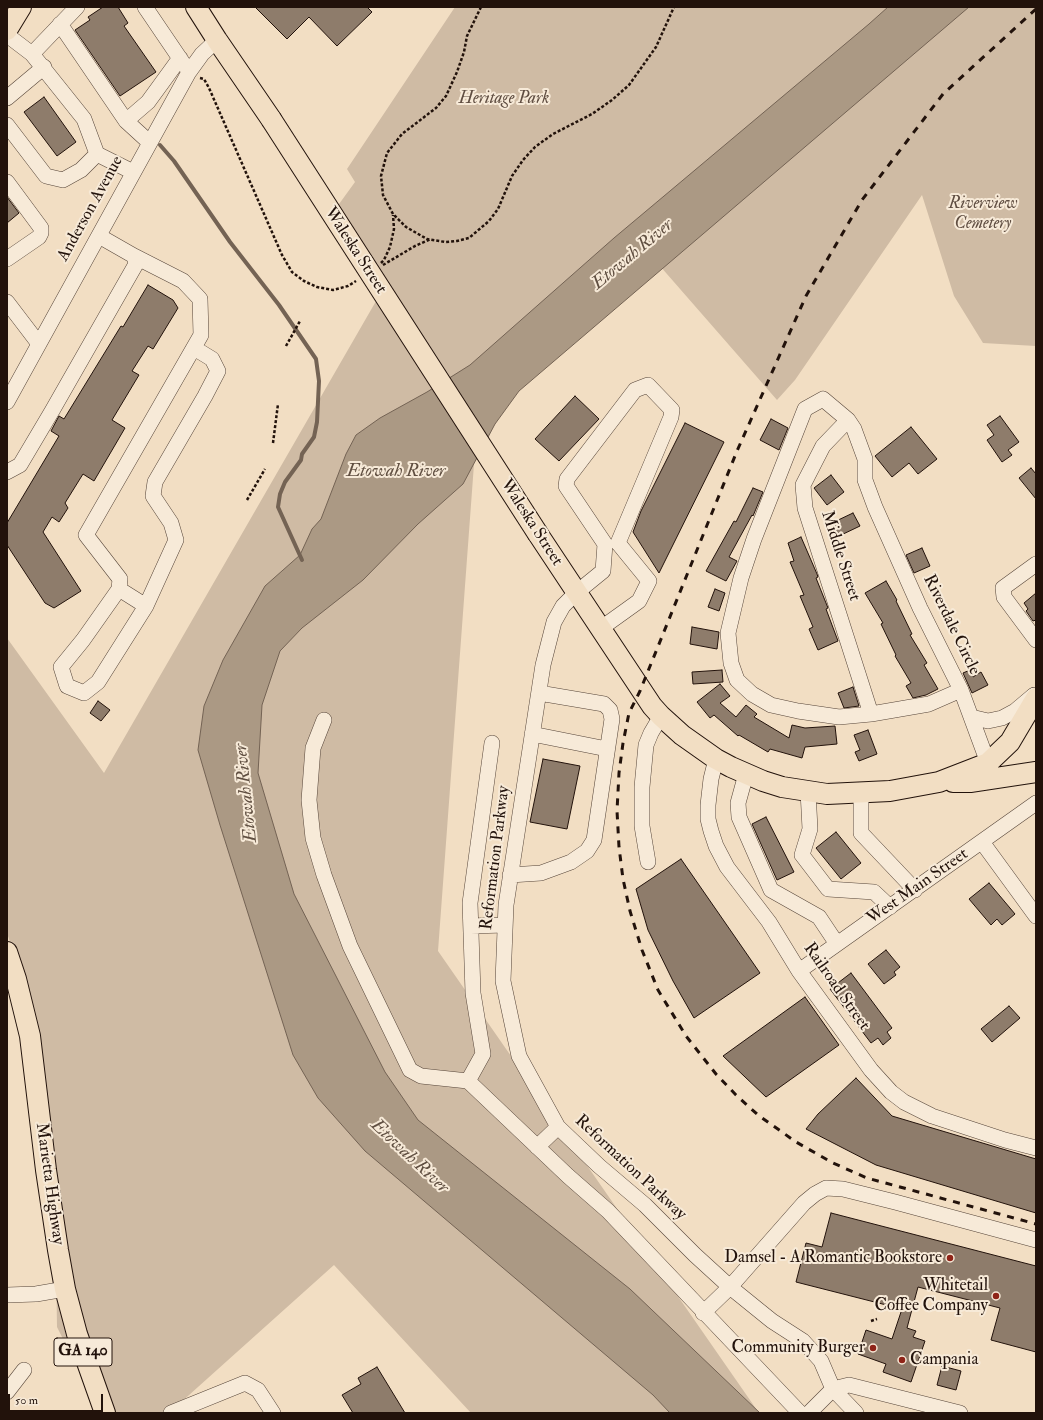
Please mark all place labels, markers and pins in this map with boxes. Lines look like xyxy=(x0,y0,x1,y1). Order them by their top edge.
place label: Damsel - A Romantic Bookstore xyxy=(724,1248,942,1268)
marker: Damsel - A Romantic Bookstore xyxy=(945,1253,955,1263)
place label: Whitetail Coffee Company xyxy=(874,1276,988,1316)
marker: Whitetail Coffee Company xyxy=(991,1291,1001,1301)
place label: Community Burger xyxy=(732,1338,865,1358)
marker: Community Burger xyxy=(868,1343,878,1353)
place label: Campania xyxy=(910,1350,978,1370)
marker: Campania xyxy=(897,1355,907,1365)

